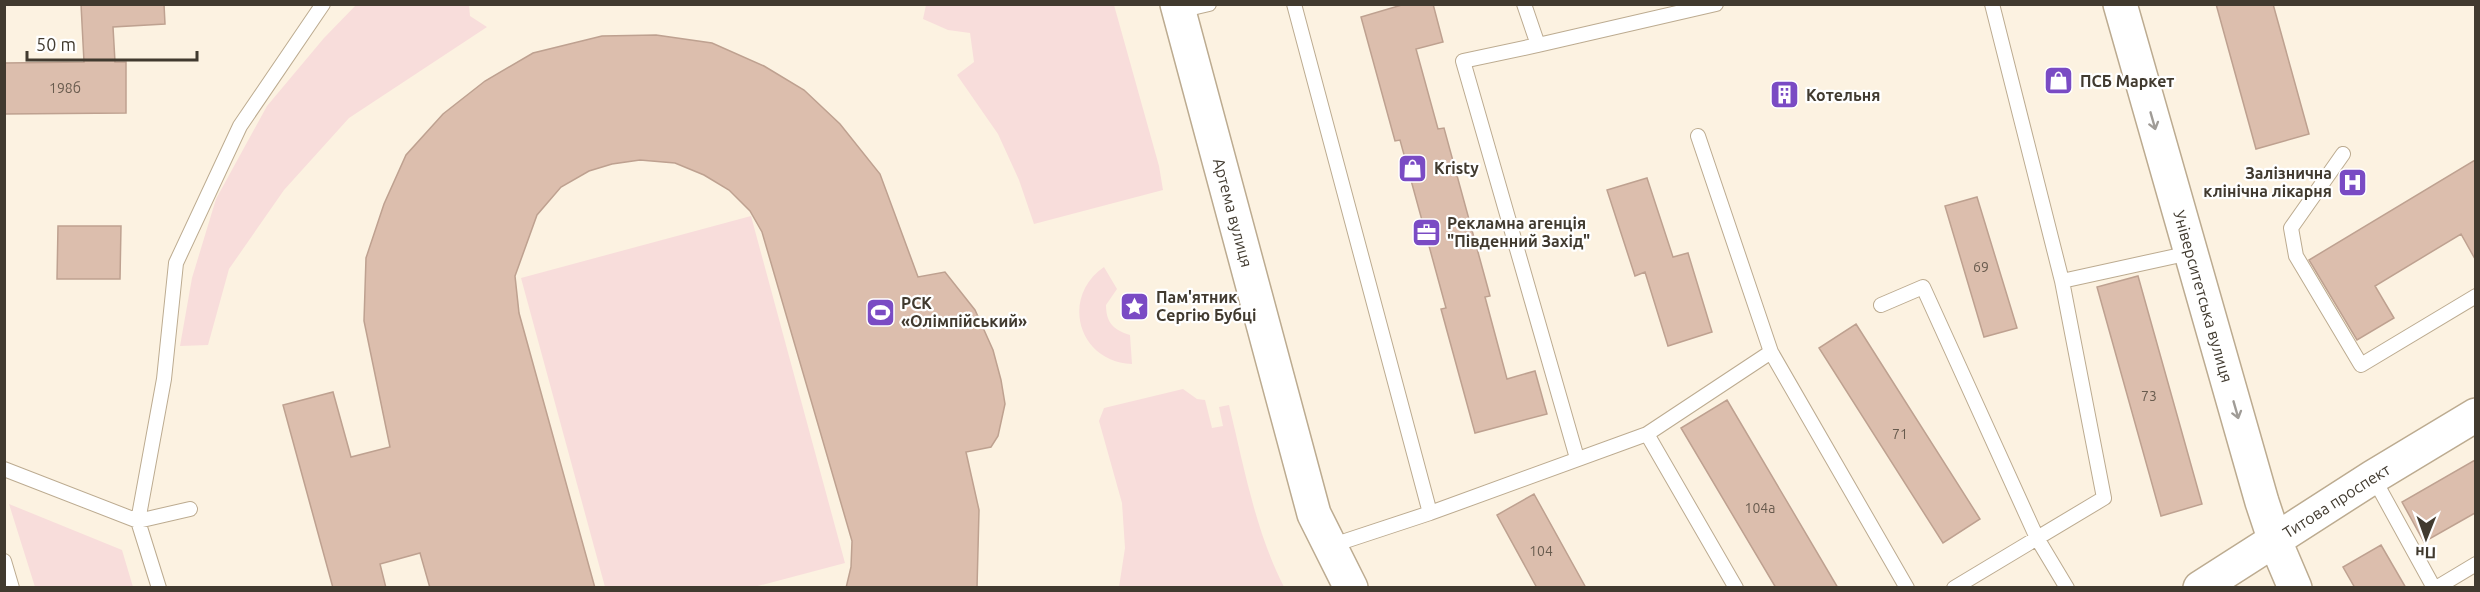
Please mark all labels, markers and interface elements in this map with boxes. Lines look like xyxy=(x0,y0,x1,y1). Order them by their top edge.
scale bar xyxy=(27,24,196,62)
text: 50 m xyxy=(36,34,76,54)
shop icon: ПСБ Маркет xyxy=(2043,65,2075,97)
place label: ПСБ Маркет xyxy=(2080,72,2174,90)
building icon: Котельня xyxy=(1769,79,1801,111)
house number: 198б xyxy=(49,80,81,96)
place label: Котельня xyxy=(1806,86,1880,104)
one-way arrow xyxy=(2148,112,2159,131)
shop icon: Kristy xyxy=(1397,152,1429,184)
street label: Артема вулиця xyxy=(1210,156,1256,269)
place label: Kristy xyxy=(1434,159,1479,177)
place label: Залізнична клінічна лікарня xyxy=(2203,164,2332,200)
hospital icon: Залізнична клінічна лікарня xyxy=(2337,166,2369,198)
street label: Університетська вулиця xyxy=(2170,208,2236,384)
place label: Рекламна агенція "Південний Захід" xyxy=(1447,214,1590,250)
office icon: Рекламна агенція "Південний Захід" xyxy=(1410,216,1442,248)
house number: 69 xyxy=(1973,259,1989,275)
place label: Пам'ятник Сергію Бубці xyxy=(1156,288,1256,324)
place icon: Пам'ятник Сергію Бубці xyxy=(1119,290,1151,322)
place label: РСК «Олімпійський» xyxy=(901,294,1027,330)
sports icon: РСК «Олімпійський» xyxy=(864,296,896,328)
house number: 73 xyxy=(2141,388,2157,404)
one-way arrow xyxy=(2230,400,2242,419)
house number: 71 xyxy=(1892,426,1908,442)
street label: Титова проспект xyxy=(2279,460,2393,541)
house number: 104а xyxy=(1745,500,1775,516)
north arrow xyxy=(2396,508,2456,568)
house number: 104 xyxy=(1529,543,1553,559)
text: Пн xyxy=(2415,544,2436,562)

